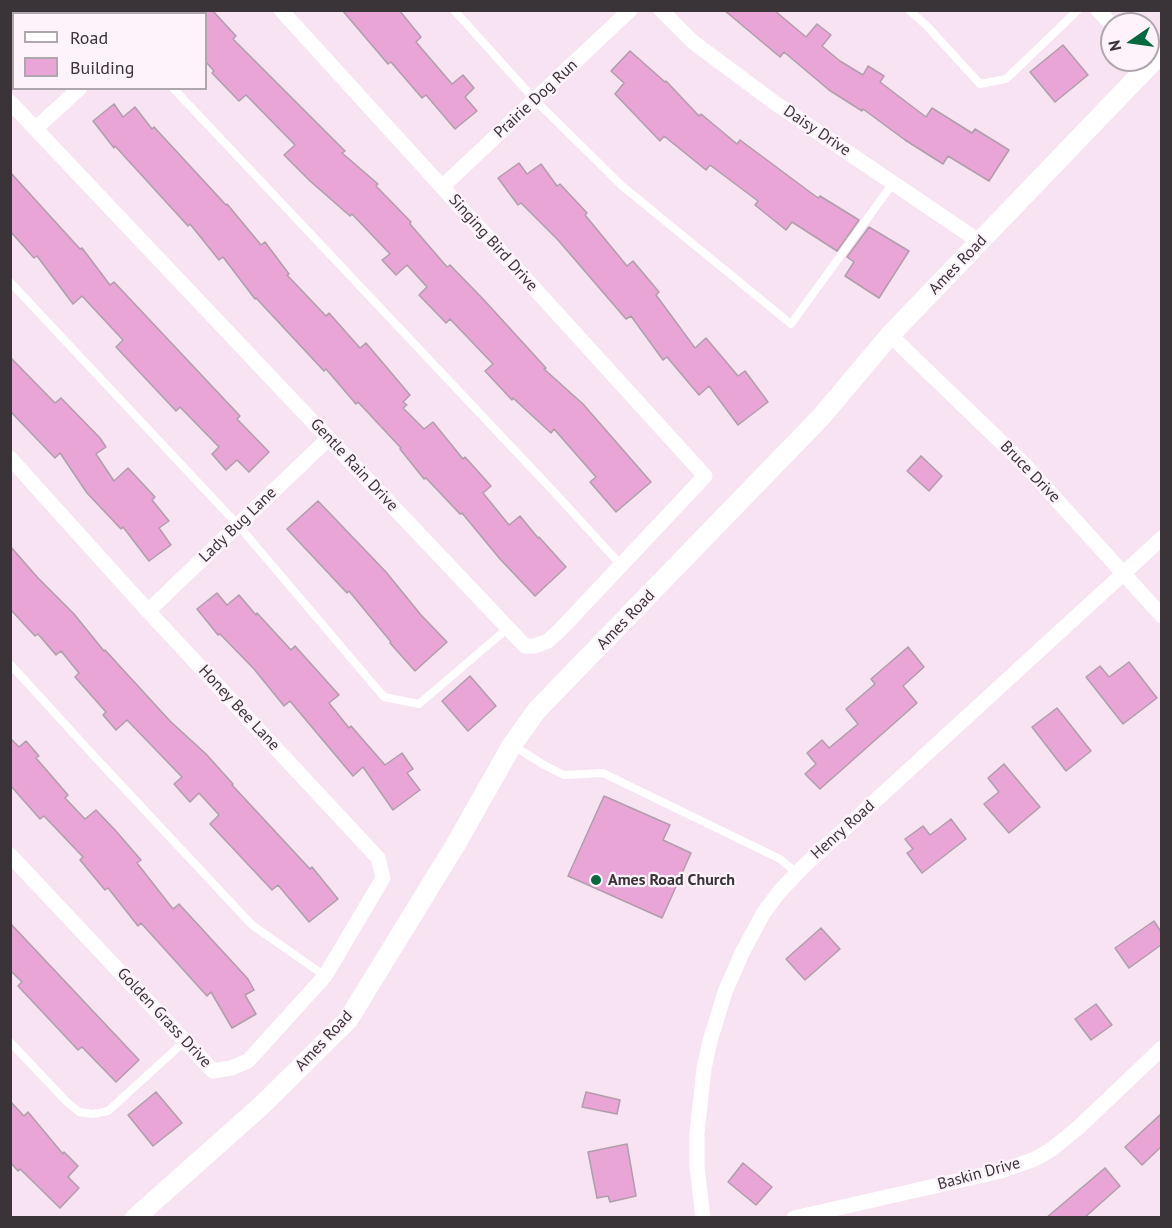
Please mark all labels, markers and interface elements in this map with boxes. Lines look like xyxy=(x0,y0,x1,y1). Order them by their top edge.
legend xyxy=(12,12,207,90)
north arrow xyxy=(1100,12,1160,72)
text: Road xyxy=(70,26,108,49)
text: N xyxy=(1103,38,1125,53)
text: Building xyxy=(70,56,134,79)
street label: Prairie Dog Run xyxy=(490,56,582,142)
street label: Daisy Drive xyxy=(780,102,854,160)
street label: Singing Bird Drive xyxy=(444,191,542,295)
street label: Ames Road xyxy=(925,231,991,299)
street label: Gentle Rain Drive xyxy=(306,415,402,515)
street label: Bruce Drive xyxy=(996,437,1064,507)
street label: Lady Bug Lane xyxy=(195,483,281,567)
street label: Ames Road xyxy=(593,586,659,654)
street label: Honey Bee Lane xyxy=(194,661,284,755)
street label: Henry Road xyxy=(807,797,879,863)
place label: Ames Road Church xyxy=(608,870,735,890)
marker: Ames Road Church xyxy=(589,873,603,887)
street label: Golden Grass Drive xyxy=(113,964,215,1072)
street label: Ames Road xyxy=(291,1007,357,1075)
street label: Baskin Drive xyxy=(936,1154,1022,1194)

